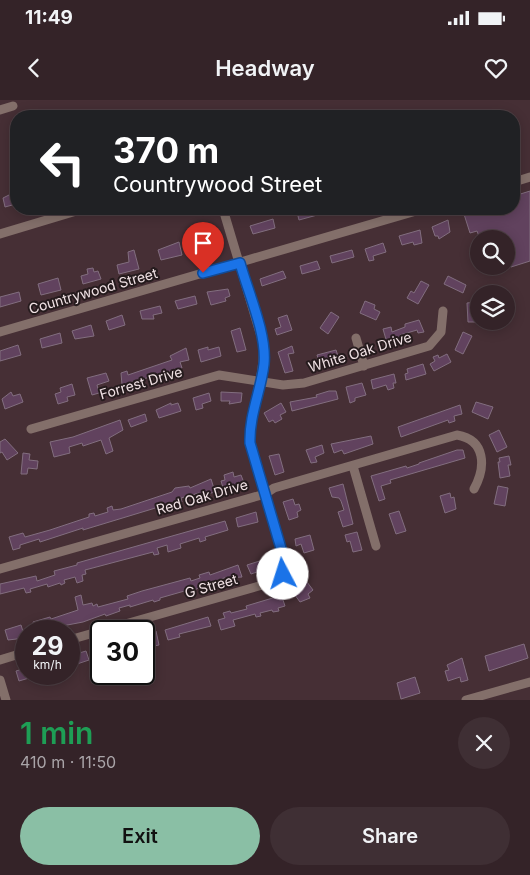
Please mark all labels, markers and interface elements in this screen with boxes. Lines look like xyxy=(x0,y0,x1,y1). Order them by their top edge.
text: 11:49 xyxy=(25,6,73,29)
icon: back xyxy=(20,54,48,82)
icon: heart xyxy=(482,54,510,82)
text: Headway xyxy=(215,55,315,81)
text: 370 m xyxy=(113,129,219,171)
icon: left xyxy=(30,130,95,195)
text: Countrywood Street xyxy=(113,171,322,197)
pin xyxy=(182,222,224,273)
icon: arrive xyxy=(189,229,217,257)
map controls xyxy=(470,230,515,330)
button: search xyxy=(470,230,515,275)
street label: Countrywood Street xyxy=(27,264,160,317)
button: layers xyxy=(470,285,515,330)
street label: White Oak Drive xyxy=(306,328,413,375)
street label: Forrest Drive xyxy=(97,363,184,402)
street label: Red Oak Drive xyxy=(154,475,250,518)
position arrow xyxy=(256,547,308,599)
street label: G Street xyxy=(183,570,240,601)
speed limit sign: 30 xyxy=(90,620,155,685)
text: 29 xyxy=(32,631,63,661)
text: km/h xyxy=(33,657,62,672)
text: 1 min xyxy=(20,715,93,751)
button: close xyxy=(458,717,510,769)
text: 410 m · 11:50 xyxy=(20,752,116,772)
button: Exit xyxy=(20,807,260,865)
button: Share xyxy=(270,807,510,865)

